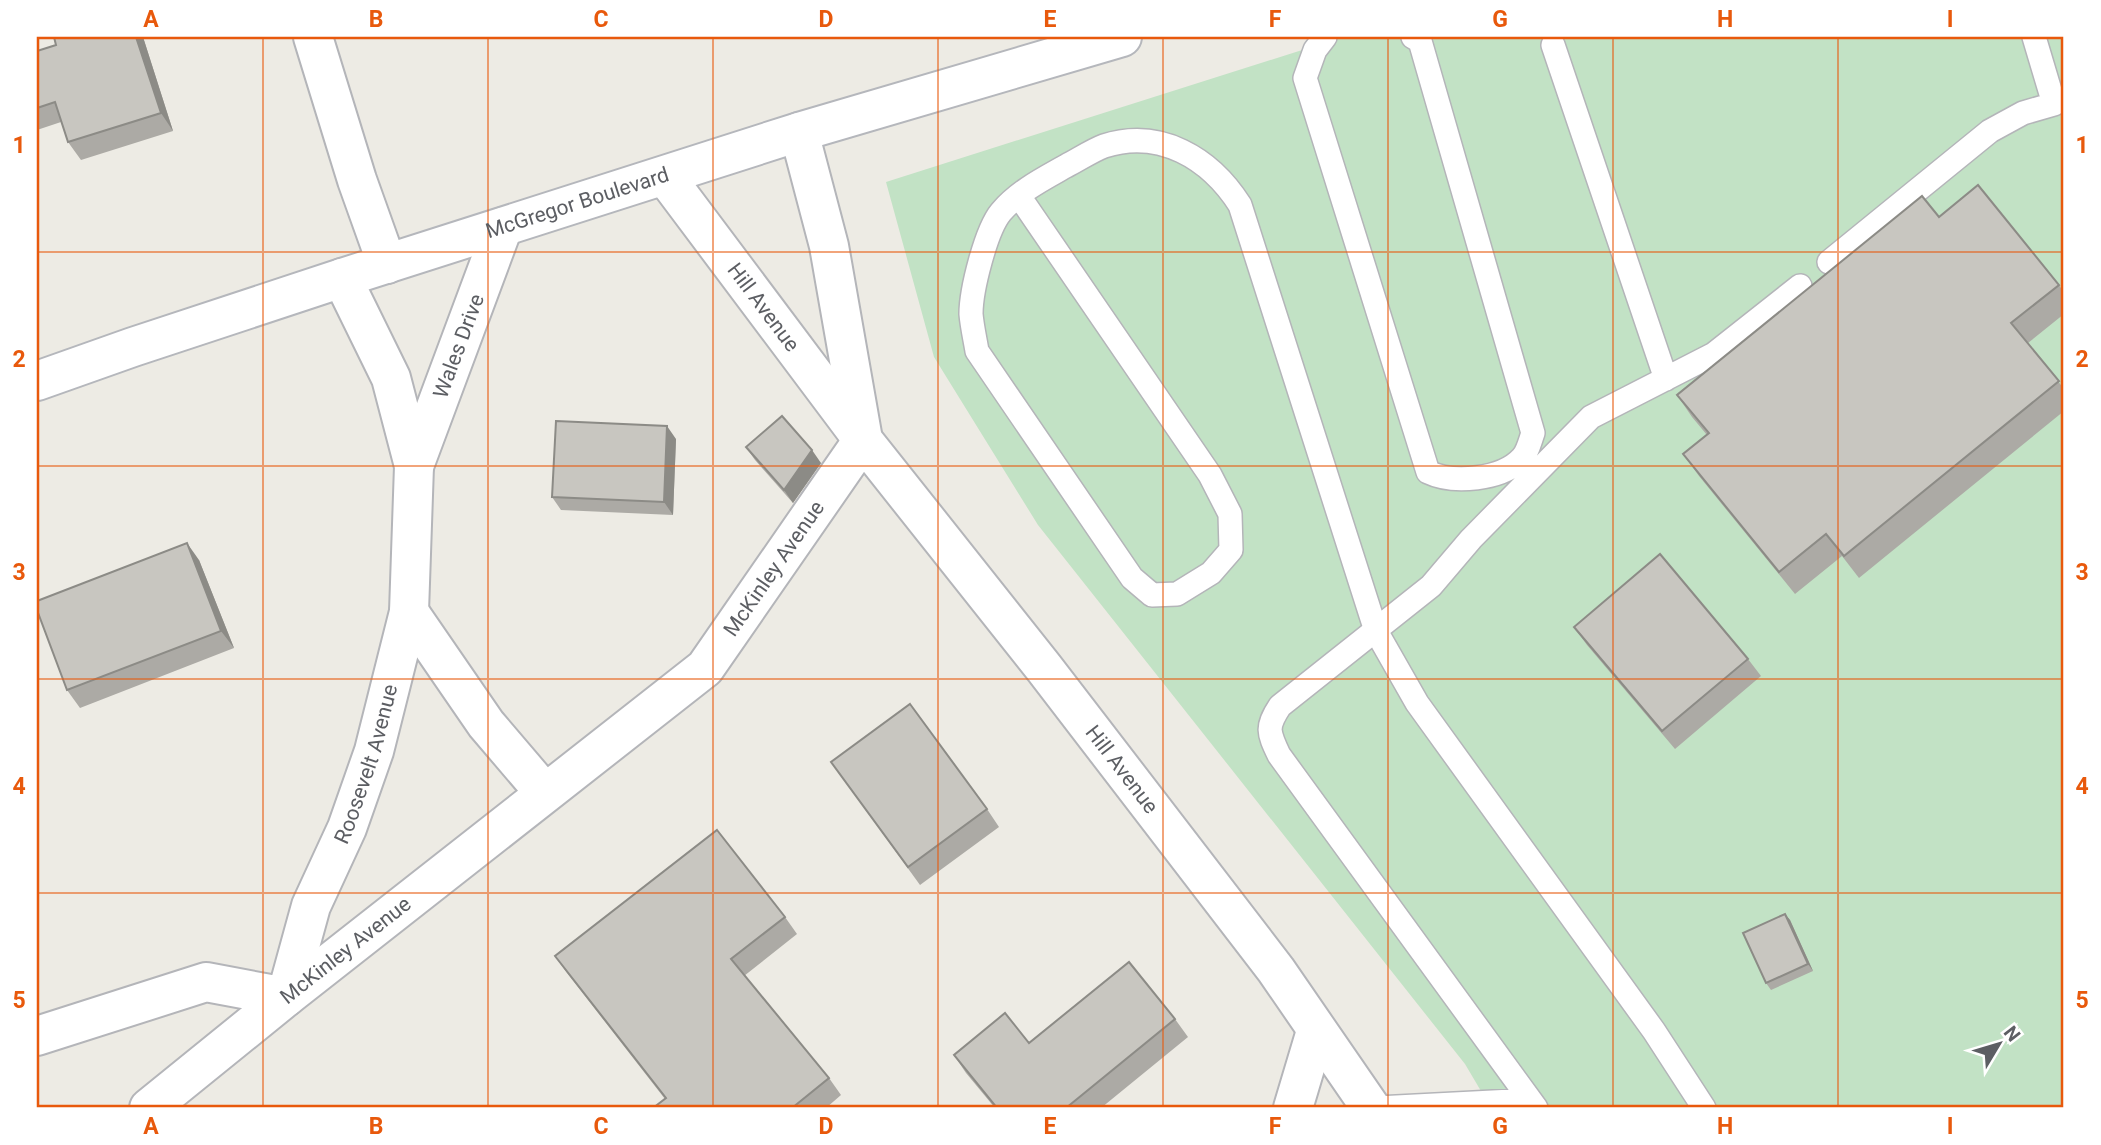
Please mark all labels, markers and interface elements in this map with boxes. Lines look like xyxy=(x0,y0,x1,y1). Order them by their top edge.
text: A xyxy=(143,6,159,33)
text: B xyxy=(369,6,383,33)
text: C xyxy=(593,6,609,33)
text: D xyxy=(819,6,833,33)
text: E xyxy=(1044,6,1057,33)
text: F xyxy=(1269,6,1282,33)
text: G xyxy=(1492,6,1508,33)
text: H xyxy=(1717,6,1733,33)
text: I xyxy=(1947,6,1953,33)
text: 1 xyxy=(12,132,26,159)
text: 1 xyxy=(2075,132,2089,159)
street label: McGregor Boulevard xyxy=(483,162,672,243)
street label: Hill Avenue xyxy=(723,258,804,356)
street label: Wales Drive xyxy=(428,291,489,401)
text: 2 xyxy=(12,346,26,373)
text: 2 xyxy=(2075,346,2089,373)
street label: McKinley Avenue xyxy=(719,496,829,641)
text: 3 xyxy=(12,559,26,586)
text: 3 xyxy=(2075,559,2089,586)
street label: Roosevelt Avenue xyxy=(329,682,402,848)
street label: Hill Avenue xyxy=(1081,721,1163,818)
text: 4 xyxy=(12,773,26,800)
text: 4 xyxy=(2075,773,2089,800)
street label: McKinley Avenue xyxy=(275,892,416,1009)
text: 5 xyxy=(12,987,26,1014)
text: 5 xyxy=(2075,987,2089,1014)
north arrow xyxy=(1965,1009,2035,1078)
text: N xyxy=(1999,1021,2025,1046)
text: A xyxy=(143,1113,159,1140)
text: B xyxy=(369,1113,383,1140)
text: C xyxy=(593,1113,609,1140)
text: D xyxy=(819,1113,833,1140)
text: E xyxy=(1044,1113,1057,1140)
text: F xyxy=(1269,1113,1282,1140)
text: G xyxy=(1492,1113,1508,1140)
text: H xyxy=(1717,1113,1733,1140)
text: I xyxy=(1947,1113,1953,1140)

